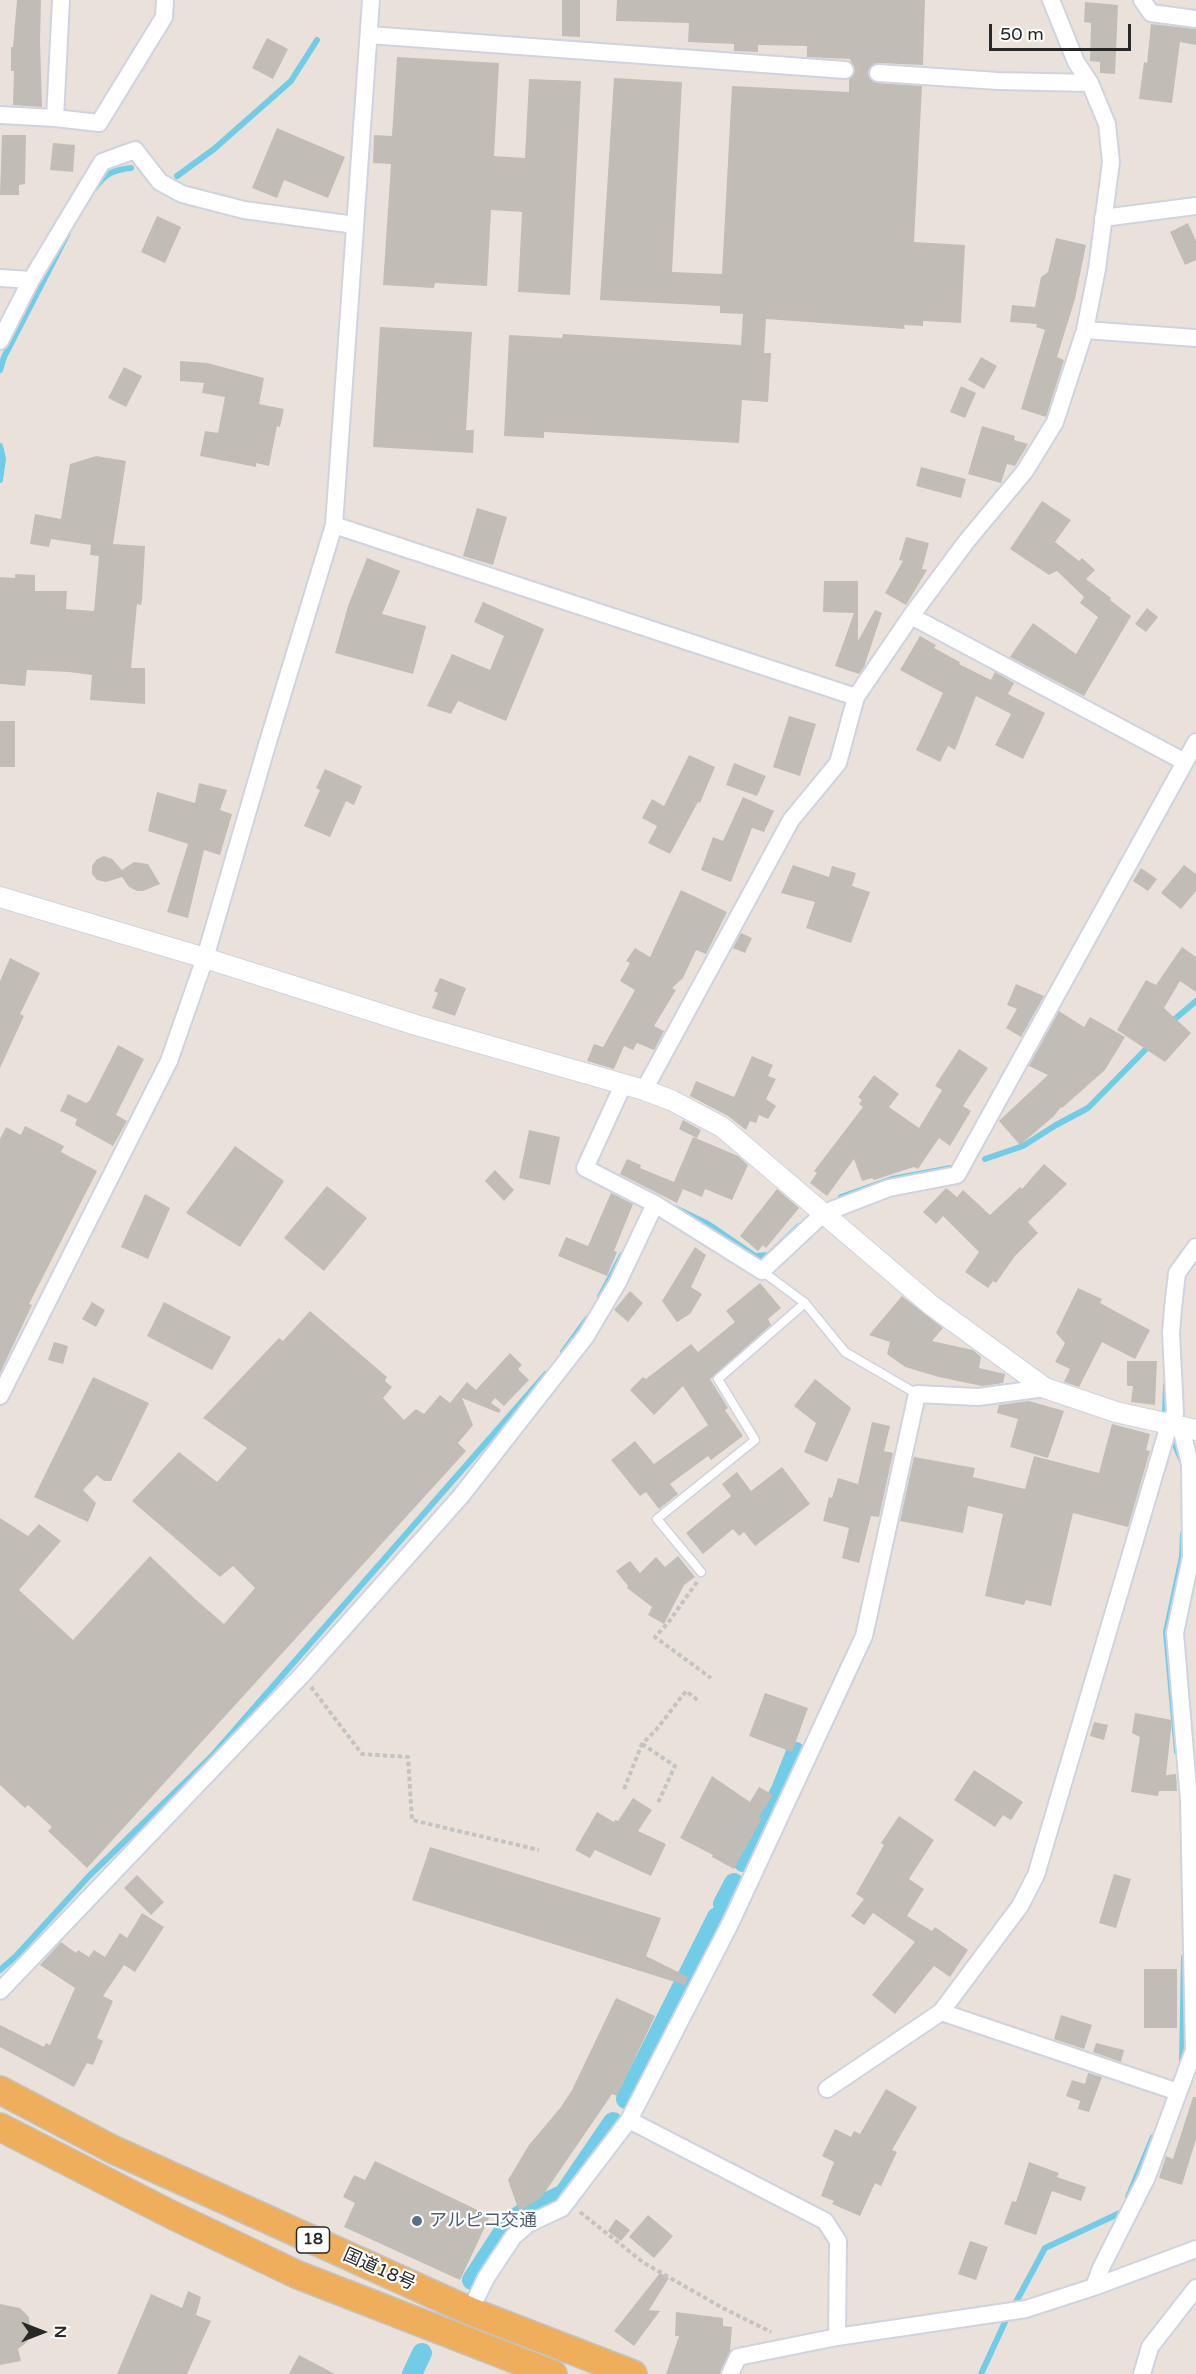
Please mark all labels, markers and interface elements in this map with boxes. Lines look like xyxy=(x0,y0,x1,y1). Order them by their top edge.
scale bar xyxy=(992,12,1134,50)
text: 50 m xyxy=(1000,23,1044,45)
place label: アルピコ交通 xyxy=(429,2210,537,2232)
marker: アルピコ交通 xyxy=(410,2214,424,2228)
road number: 18 xyxy=(296,2227,330,2253)
street label: 国道18号 xyxy=(340,2245,418,2295)
north arrow xyxy=(12,2302,72,2362)
text: N xyxy=(50,2326,70,2338)

